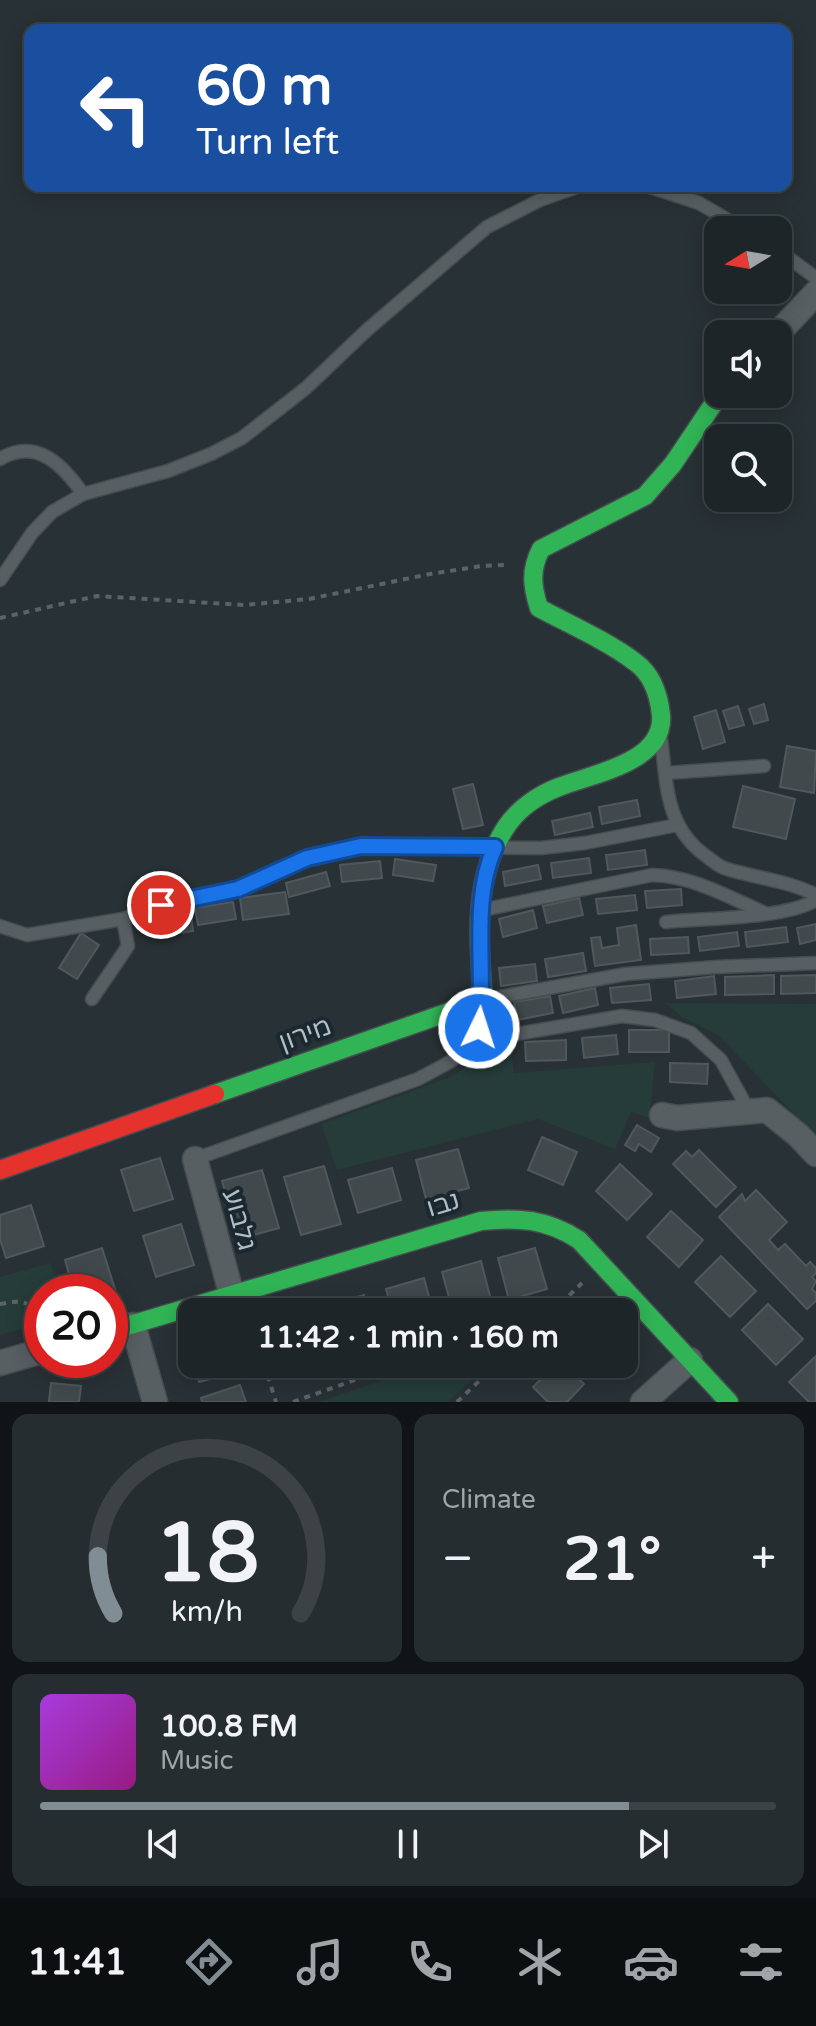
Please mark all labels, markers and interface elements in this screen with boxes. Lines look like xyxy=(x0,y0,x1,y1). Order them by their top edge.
text: 60 m xyxy=(196,53,332,120)
icon: left xyxy=(64,56,168,160)
text: Turn left xyxy=(196,121,339,164)
north arrow xyxy=(704,216,792,304)
map controls xyxy=(704,216,792,512)
button: sound xyxy=(704,320,792,408)
button: search xyxy=(704,424,792,512)
pin xyxy=(127,871,195,939)
icon: arrive xyxy=(139,883,183,927)
position arrow xyxy=(437,986,521,1070)
street label: מירון xyxy=(275,1010,335,1058)
street label: נבו xyxy=(423,1184,463,1224)
street label: גלבוע xyxy=(217,1186,263,1254)
speed limit sign: 20 xyxy=(24,1274,128,1378)
text: 11:42 · 1 min · 160 m xyxy=(257,1319,559,1356)
text: Climate xyxy=(442,1484,536,1515)
text: 18 xyxy=(155,1504,259,1604)
text: 21° xyxy=(563,1524,661,1596)
text: − xyxy=(442,1533,473,1586)
text: + xyxy=(751,1533,776,1586)
text: km/h xyxy=(171,1595,243,1629)
text: 100.8 FM xyxy=(160,1708,298,1745)
text: Music xyxy=(160,1745,233,1776)
icon: previous xyxy=(141,1822,185,1866)
icon: pause xyxy=(386,1822,430,1866)
icon: next xyxy=(631,1822,675,1866)
icon: directions xyxy=(181,1934,237,1990)
icon: music xyxy=(292,1934,348,1990)
icon: phone xyxy=(402,1934,458,1990)
icon: climate xyxy=(512,1934,568,1990)
icon: car xyxy=(623,1934,679,1990)
icon: filters xyxy=(733,1934,789,1990)
text: 11:41 xyxy=(27,1941,127,1984)

